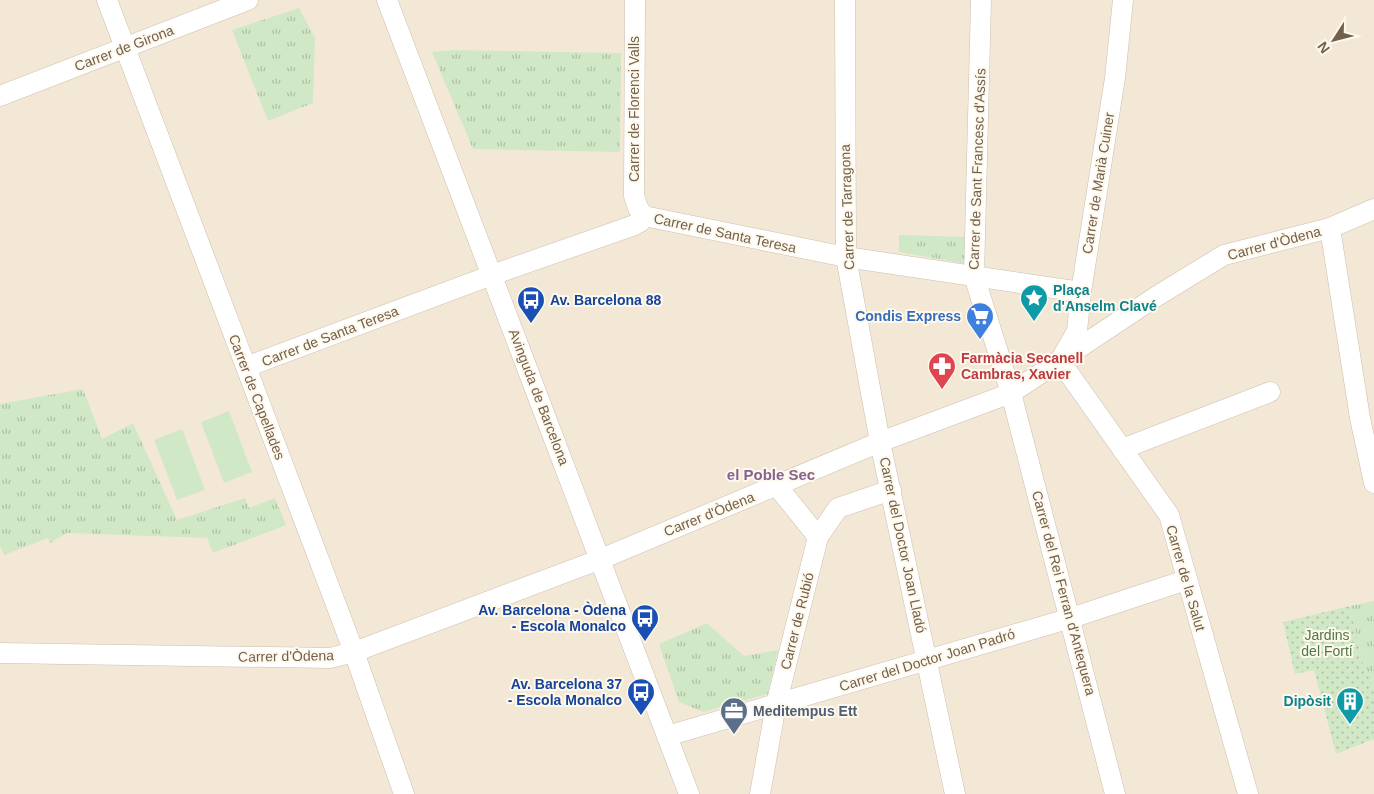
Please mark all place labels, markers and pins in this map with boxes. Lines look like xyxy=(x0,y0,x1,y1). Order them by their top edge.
place label: Plaça d'Anselm Clavé xyxy=(1053,282,1157,314)
place icon: Plaça d'Anselm Clavé xyxy=(1019,283,1049,322)
bus stop icon: Av. Barcelona 88 xyxy=(516,285,546,324)
place label: Av. Barcelona 88 xyxy=(550,292,661,308)
supermarket icon: Condis Express xyxy=(965,301,995,340)
place label: Condis Express xyxy=(855,308,961,324)
place label: Farmàcia Secanell Cambras, Xavier xyxy=(961,350,1083,382)
pharmacy icon: Farmàcia Secanell Cambras, Xavier xyxy=(927,351,957,390)
place label: Av. Barcelona - Òdena - Escola Monalco xyxy=(478,601,626,634)
bus stop icon: Av. Barcelona - Òdena - Escola Monalco xyxy=(630,603,660,642)
place label: Av. Barcelona 37 - Escola Monalco xyxy=(508,676,622,708)
bus stop icon: Av. Barcelona 37 - Escola Monalco xyxy=(626,677,656,716)
building icon: Dipòsit xyxy=(1335,686,1365,725)
place label: Dipòsit xyxy=(1284,693,1331,709)
office icon: Meditempus Ett xyxy=(719,696,749,735)
place label: Meditempus Ett xyxy=(753,703,858,719)

